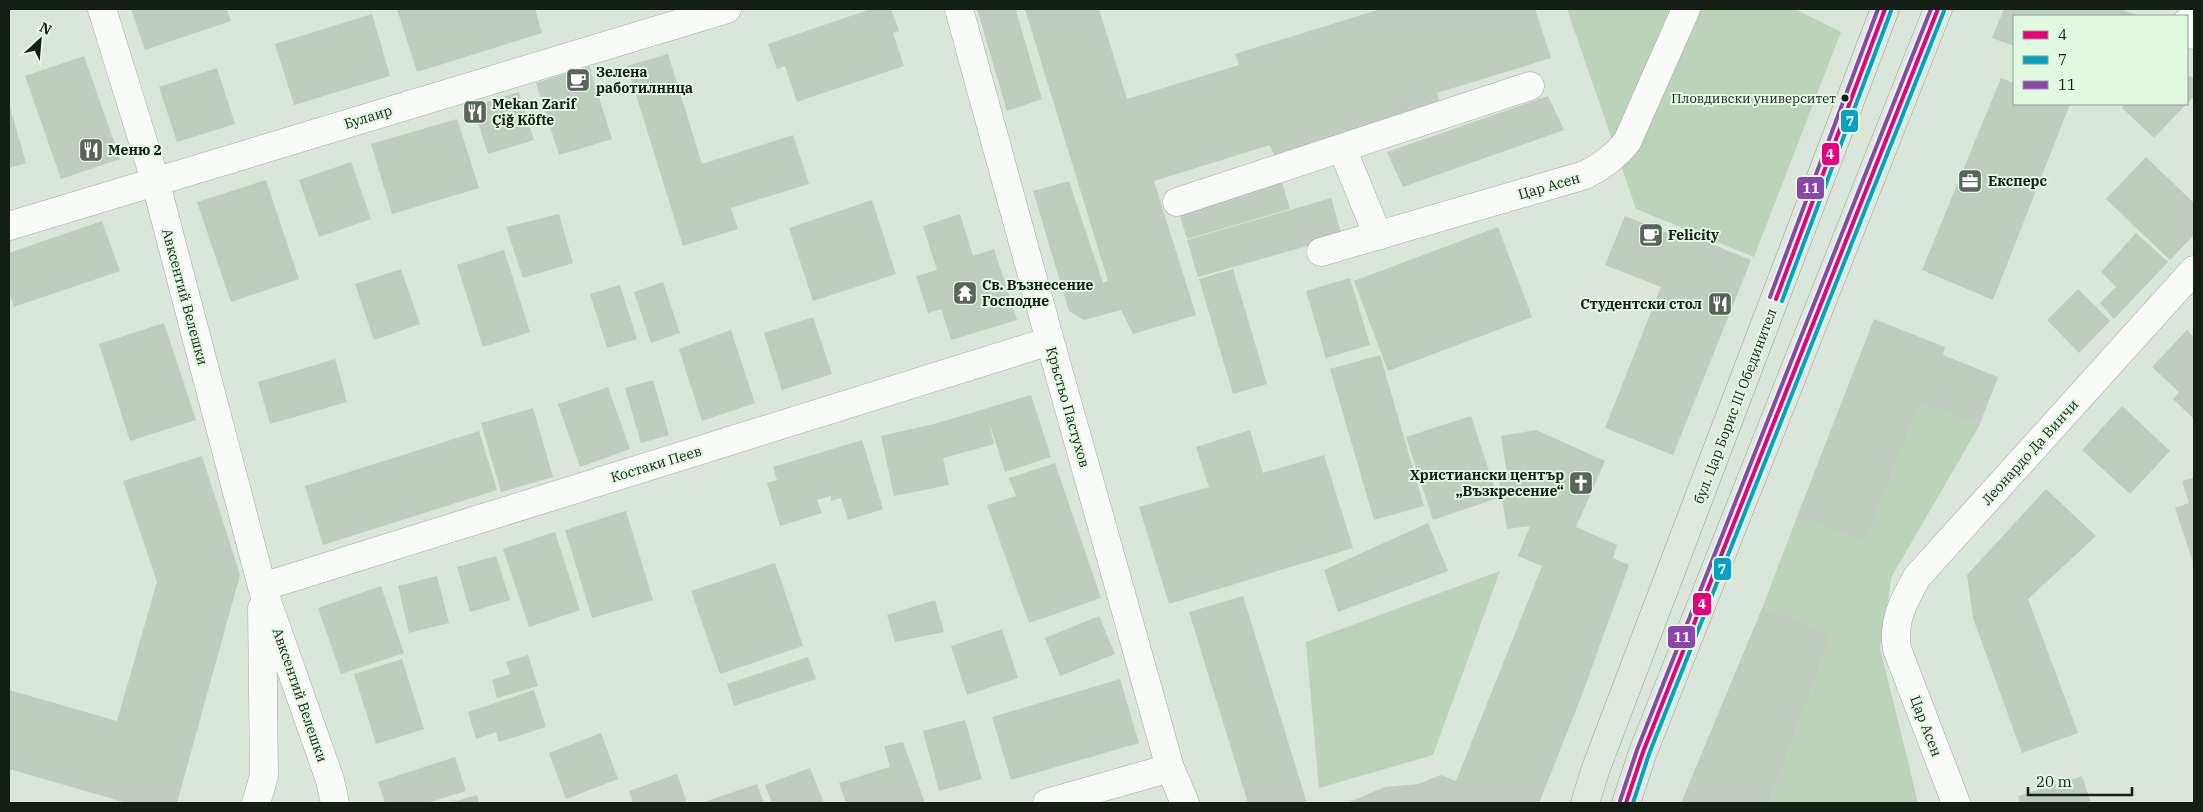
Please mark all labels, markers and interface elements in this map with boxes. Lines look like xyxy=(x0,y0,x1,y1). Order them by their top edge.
north arrow xyxy=(15,15,65,65)
legend xyxy=(2013,15,2188,105)
text: N xyxy=(37,18,55,39)
text: 4 xyxy=(2058,25,2067,44)
text: 7 xyxy=(2058,50,2067,69)
place label: Зелена работилннца xyxy=(596,63,693,97)
cafe icon: Зелена работилннца xyxy=(565,67,591,93)
text: 11 xyxy=(2058,75,2076,94)
place label: Пловдивски университет xyxy=(1671,90,1836,107)
marker: Пловдивски университет xyxy=(1840,93,1850,103)
place label: Mekan Zarif Çiğ Köfte xyxy=(492,95,578,129)
restaurant icon: Mekan Zarif Çiğ Köfte xyxy=(462,99,488,125)
street label: Булаир xyxy=(342,101,394,133)
line badge: 7 xyxy=(1840,109,1859,133)
text: 7 xyxy=(1846,112,1854,130)
restaurant icon: Меню 2 xyxy=(78,137,104,163)
place label: Меню 2 xyxy=(108,141,162,159)
line badge: 4 xyxy=(1821,142,1840,166)
text: 4 xyxy=(1826,145,1834,163)
office icon: Експерс xyxy=(1957,168,1983,194)
street label: Цар Асен xyxy=(1516,169,1582,203)
place label: Експерс xyxy=(1988,172,2048,190)
line badge: 11 xyxy=(1796,176,1825,200)
text: 11 xyxy=(1803,179,1819,197)
cafe icon: Felicity xyxy=(1638,222,1664,248)
place label: Felicity xyxy=(1668,226,1719,244)
street label: Авксентий Велешки xyxy=(158,227,212,367)
place label: Св. Възнесение Господне xyxy=(982,276,1094,310)
temple icon: Св. Възнесение Господне xyxy=(952,280,978,306)
restaurant icon: Студентски стол xyxy=(1707,291,1733,317)
place label: Студентски стол xyxy=(1580,295,1702,313)
street label: бул. Цар Борис III Обединител xyxy=(1689,306,1781,506)
street label: Кръстьо Пастухов xyxy=(1042,345,1094,469)
street label: Леонардо Да Винчи xyxy=(1978,395,2082,509)
street label: Костаки Пеев xyxy=(608,442,704,486)
place label: Христиански център „Възкресение“ xyxy=(1410,466,1564,500)
church icon: Христиански център „Възкресение“ xyxy=(1568,470,1594,496)
line badge: 7 xyxy=(1713,557,1732,581)
text: 7 xyxy=(1718,560,1726,578)
line badge: 4 xyxy=(1692,592,1712,616)
text: 4 xyxy=(1698,595,1706,613)
line badge: 11 xyxy=(1667,625,1696,649)
street label: Авксентий Велешки xyxy=(269,626,331,764)
text: 11 xyxy=(1674,628,1690,646)
street label: Цар Асен xyxy=(1906,693,1946,759)
scale bar xyxy=(2028,764,2132,796)
text: 20 m xyxy=(2036,772,2072,791)

